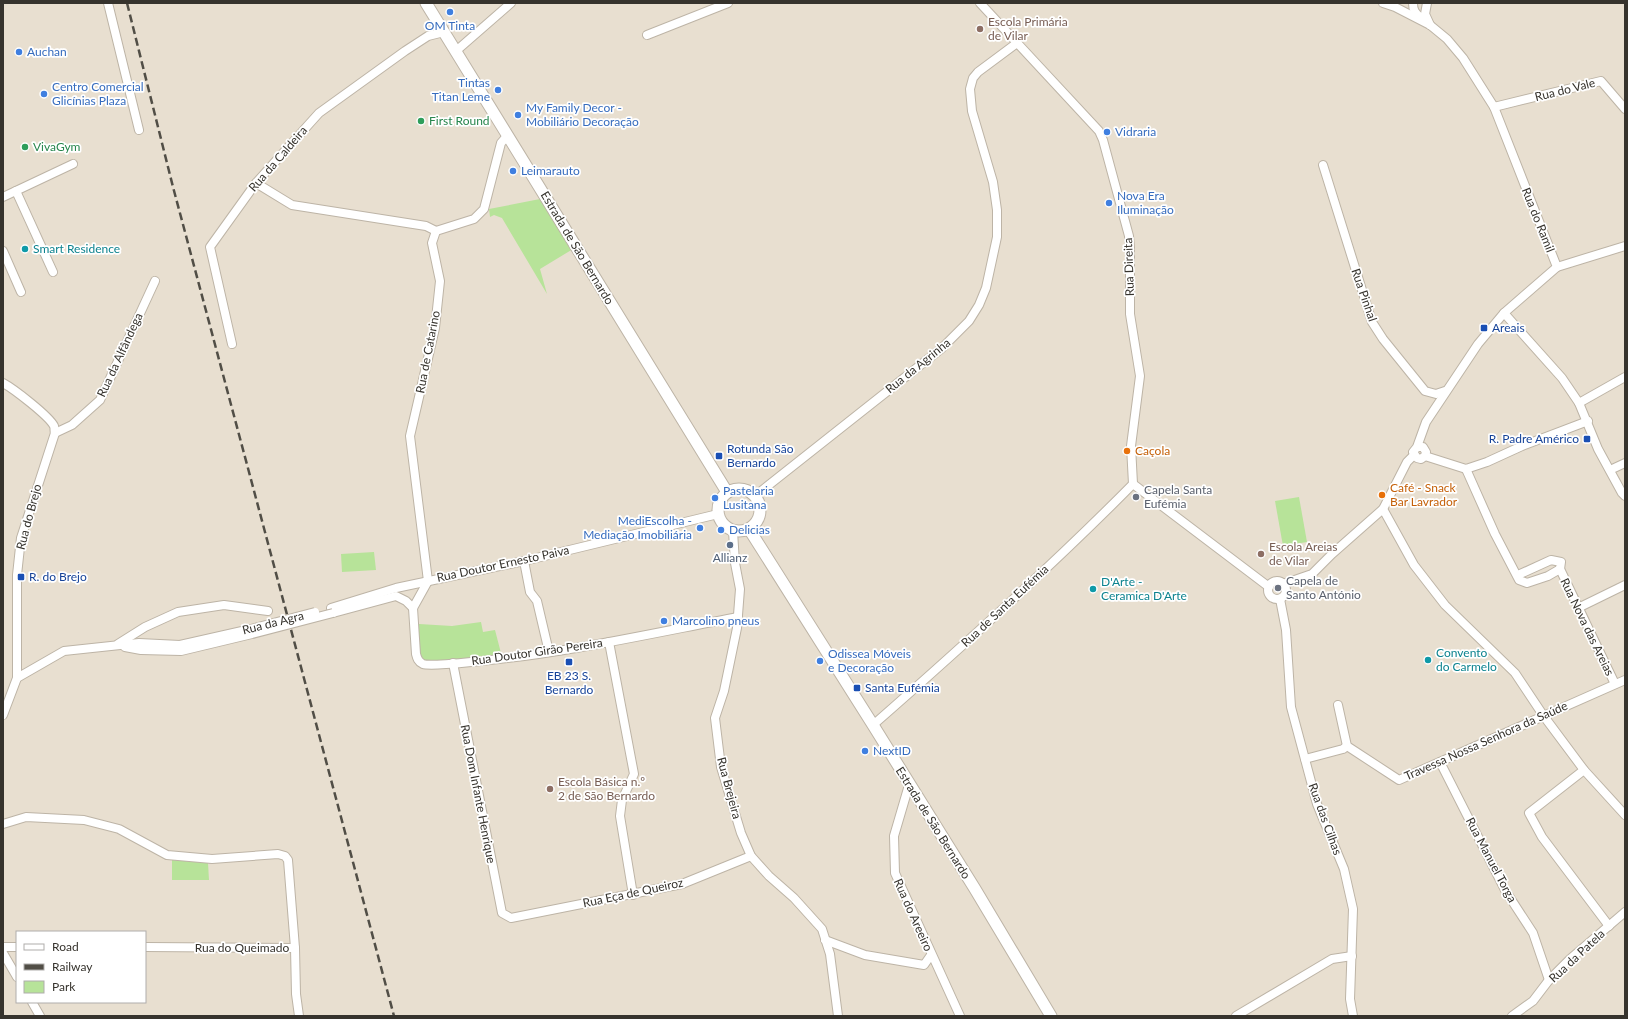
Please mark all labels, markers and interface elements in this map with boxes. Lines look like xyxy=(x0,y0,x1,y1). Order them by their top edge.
marker: OM Tinta xyxy=(445,7,455,17)
place label: Escola Primária de Vilar xyxy=(988,14,1068,43)
place label: OM Tinta xyxy=(425,18,475,33)
marker: Escola Primária de Vilar xyxy=(975,24,985,34)
place label: Auchan xyxy=(27,44,67,59)
marker: Auchan xyxy=(14,47,24,57)
place label: Tintas Titan Leme xyxy=(432,75,490,104)
street label: Rua do Vale xyxy=(1533,75,1597,104)
place label: Centro Comercial Glicínias Plaza xyxy=(52,79,144,108)
marker: Tintas Titan Leme xyxy=(493,85,503,95)
marker: Centro Comercial Glicínias Plaza xyxy=(39,89,49,99)
place label: My Family Decor - Mobiliário Decoração xyxy=(526,100,639,129)
marker: My Family Decor - Mobiliário Decoração xyxy=(513,110,523,120)
place label: First Round xyxy=(429,113,490,128)
marker: First Round xyxy=(416,116,426,126)
street label: Rua da Caldeira xyxy=(245,123,310,194)
place label: Vidraria xyxy=(1115,124,1156,139)
marker: Vidraria xyxy=(1102,127,1112,137)
place label: VivaGym xyxy=(33,139,81,154)
marker: VivaGym xyxy=(20,142,30,152)
place label: Leimarauto xyxy=(521,163,580,178)
marker: Leimarauto xyxy=(508,166,518,176)
street label: Rua do Ramil xyxy=(1519,185,1558,254)
street label: Estrada de São Bernardo xyxy=(538,188,617,307)
place label: Nova Era Iluminação xyxy=(1117,188,1174,217)
marker: Nova Era Iluminação xyxy=(1104,198,1114,208)
street label: Rua Direita xyxy=(1120,237,1137,297)
place label: Smart Residence xyxy=(33,241,120,256)
marker: Smart Residence xyxy=(20,244,30,254)
street label: Rua Pinhal xyxy=(1348,266,1381,323)
street label: Rua de Catarino xyxy=(412,309,443,395)
street label: Rua da Alfândega xyxy=(93,310,146,399)
place label: Areais xyxy=(1492,320,1525,335)
marker: Areais xyxy=(1479,323,1489,333)
street label: Rua da Agrinha xyxy=(882,335,953,396)
place label: R. Padre Américo xyxy=(1489,431,1579,446)
marker: R. Padre Américo xyxy=(1582,434,1592,444)
place label: Rotunda São Bernardo xyxy=(727,441,794,470)
place label: Caçola xyxy=(1135,443,1170,458)
marker: Caçola xyxy=(1122,446,1132,456)
marker: Rotunda São Bernardo xyxy=(714,451,724,461)
place label: Café - Snack Bar Lavrador xyxy=(1390,480,1458,509)
street label: Rua do Brejo xyxy=(13,482,45,551)
place label: Capela Santa Eufémia xyxy=(1144,482,1212,511)
place label: Pastelaria Lusitana xyxy=(723,483,774,512)
marker: Café - Snack Bar Lavrador xyxy=(1377,490,1387,500)
marker: Capela Santa Eufémia xyxy=(1131,492,1141,502)
marker: Pastelaria Lusitana xyxy=(710,493,720,503)
place label: MediEscolha - Mediação Imobiliária xyxy=(583,513,692,542)
place label: Delicias xyxy=(729,522,770,537)
marker: MediEscolha - Mediação Imobiliária xyxy=(695,523,705,533)
marker: Delicias xyxy=(716,525,726,535)
place label: Escola Areias de Vilar xyxy=(1269,539,1338,568)
marker: Allianz xyxy=(725,540,735,550)
street label: Rua Doutor Ernesto Paiva xyxy=(435,542,571,585)
marker: Escola Areias de Vilar xyxy=(1256,549,1266,559)
place label: Allianz xyxy=(713,550,748,565)
street label: Rua de Santa Eufémia xyxy=(958,561,1051,650)
place label: R. do Brejo xyxy=(29,569,87,584)
marker: R. do Brejo xyxy=(16,572,26,582)
place label: Capela de Santo António xyxy=(1286,573,1361,602)
place label: D'Arte - Ceramica D'Arte xyxy=(1101,574,1187,603)
street label: Rua Nova das Areias xyxy=(1557,575,1618,678)
marker: Capela de Santo António xyxy=(1273,583,1283,593)
marker: D'Arte - Ceramica D'Arte xyxy=(1088,584,1098,594)
street label: Rua da Agra xyxy=(241,608,305,637)
place label: Marcolino pneus xyxy=(672,613,759,628)
marker: Marcolino pneus xyxy=(659,616,669,626)
street label: Rua Doutor Girão Pereira xyxy=(470,635,604,668)
place label: Convento do Carmelo xyxy=(1436,645,1497,674)
place label: Odissea Móveis e Decoração xyxy=(828,646,911,675)
marker: Convento do Carmelo xyxy=(1423,655,1433,665)
marker: Odissea Móveis e Decoração xyxy=(815,656,825,666)
marker: EB 23 S. Bernardo xyxy=(564,657,574,667)
place label: EB 23 S. Bernardo xyxy=(545,668,594,697)
place label: Santa Eufémia xyxy=(865,680,940,695)
marker: Santa Eufémia xyxy=(852,683,862,693)
street label: Travessa Nossa Senhora da Saúde xyxy=(1402,698,1570,783)
street label: Rua Dom Infante Henrique xyxy=(458,723,499,865)
place label: NextID xyxy=(873,743,911,758)
marker: NextID xyxy=(860,746,870,756)
street label: Rua Brejeira xyxy=(714,755,745,820)
street label: Estrada de São Bernardo xyxy=(893,764,974,882)
place label: Escola Básica n.º 2 de São Bernardo xyxy=(558,774,655,803)
street label: Rua das Cilhas xyxy=(1306,781,1345,857)
marker: Escola Básica n.º 2 de São Bernardo xyxy=(545,784,555,794)
street label: Rua Manuel Torga xyxy=(1463,815,1520,905)
street label: Rua Eça de Queiroz xyxy=(581,874,685,910)
street label: Rua do Areeiro xyxy=(891,876,936,954)
street label: Rua da Patela xyxy=(1546,926,1608,985)
legend xyxy=(16,931,146,1003)
text: Road xyxy=(52,939,79,954)
street label: Rua do Queimado xyxy=(195,940,289,955)
text: Railway xyxy=(52,959,93,974)
text: Park xyxy=(52,979,76,994)

